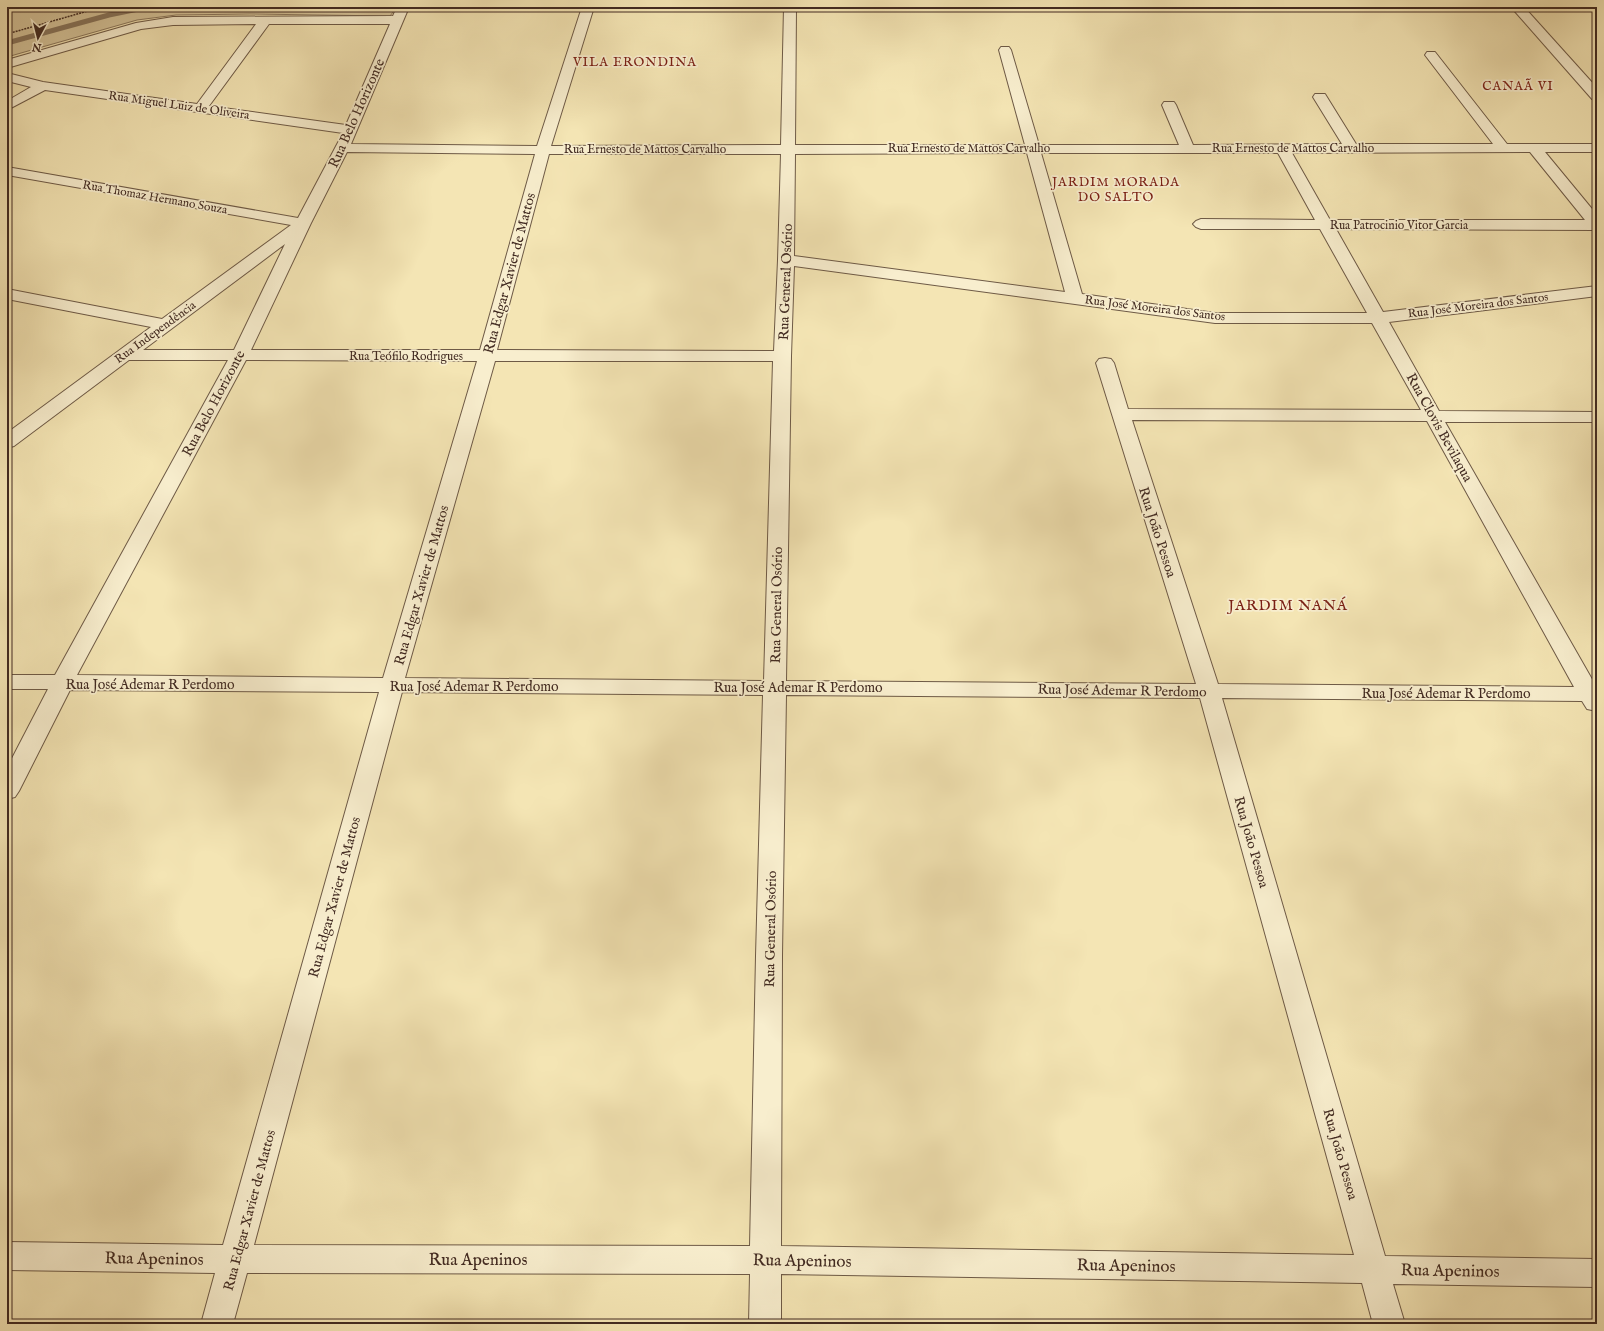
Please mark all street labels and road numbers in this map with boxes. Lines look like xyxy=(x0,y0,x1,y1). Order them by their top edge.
street label: Rua Belo Horizonte xyxy=(325,55,389,171)
street label: Rua Miguel Luiz de Oliveira xyxy=(107,88,251,123)
street label: Rua Ernesto de Mattos Carvalho xyxy=(888,141,1051,156)
street label: Rua Ernesto de Mattos Carvalho xyxy=(1212,141,1375,156)
street label: Rua Ernesto de Mattos Carvalho xyxy=(564,142,727,157)
street label: Rua Thomaz Hermano Souza xyxy=(81,177,229,218)
street label: Rua Edgar Xavier de Mattos xyxy=(480,191,540,356)
street label: Rua Patrocinio Vitor Garcia xyxy=(1330,218,1469,233)
street label: Rua General Osório xyxy=(775,223,797,341)
street label: Rua José Moreira dos Santos xyxy=(1407,289,1549,323)
street label: Rua José Moreira dos Santos xyxy=(1084,292,1226,326)
street label: Rua Independência xyxy=(112,297,200,368)
street label: Rua Belo Horizonte xyxy=(178,347,250,460)
street label: Rua Teófilo Rodrigues xyxy=(349,349,463,364)
street label: Rua Clovis Bevilaqua xyxy=(1402,370,1477,486)
street label: Rua João Pessoa xyxy=(1134,485,1180,581)
street label: Rua Edgar Xavier de Mattos xyxy=(390,503,453,667)
street label: Rua General Osório xyxy=(767,546,787,664)
street label: Rua José Ademar R Perdomo xyxy=(65,676,235,694)
street label: Rua José Ademar R Perdomo xyxy=(389,678,559,696)
street label: Rua José Ademar R Perdomo xyxy=(713,679,883,697)
street label: Rua José Ademar R Perdomo xyxy=(1037,681,1207,701)
street label: Rua José Ademar R Perdomo xyxy=(1361,685,1531,703)
street label: Rua João Pessoa xyxy=(1229,794,1273,891)
street label: Rua Edgar Xavier de Mattos xyxy=(305,815,365,980)
street label: Rua General Osório xyxy=(761,870,781,988)
street label: Rua João Pessoa xyxy=(1318,1106,1362,1203)
street label: Rua Edgar Xavier de Mattos xyxy=(220,1128,280,1293)
street label: Rua Apeninos xyxy=(104,1248,204,1271)
street label: Rua Apeninos xyxy=(428,1250,528,1271)
street label: Rua Apeninos xyxy=(752,1250,852,1273)
street label: Rua Apeninos xyxy=(1076,1255,1176,1278)
street label: Rua Apeninos xyxy=(1400,1260,1500,1283)

